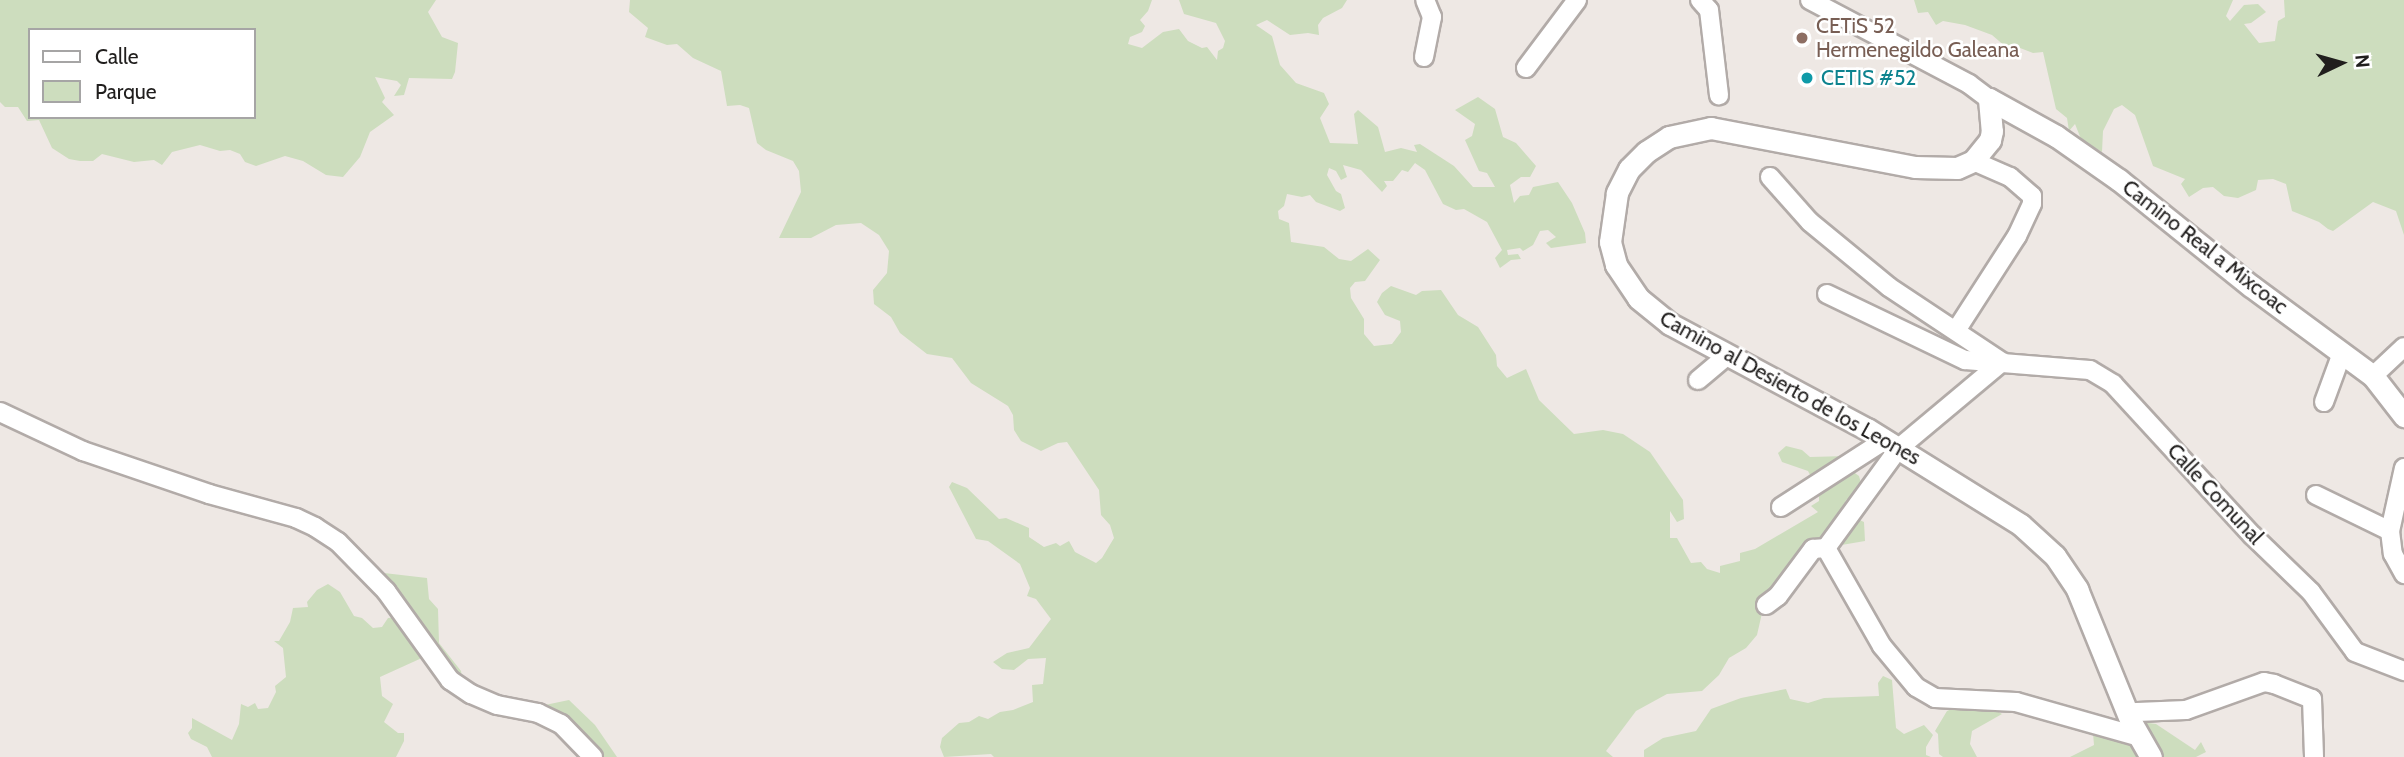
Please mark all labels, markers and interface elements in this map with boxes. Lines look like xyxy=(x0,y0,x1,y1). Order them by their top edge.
place label: CETiS 52 Hermenegildo Galeana xyxy=(1816,13,2019,63)
legend xyxy=(28,28,256,119)
north arrow xyxy=(2306,28,2376,98)
marker: CETiS 52 Hermenegildo Galeana xyxy=(1794,30,1810,46)
text: Calle xyxy=(95,44,139,69)
text: N xyxy=(2350,53,2374,69)
place label: CETIS #52 xyxy=(1821,65,1916,91)
marker: CETIS #52 xyxy=(1799,70,1815,86)
text: Parque xyxy=(95,79,157,104)
street label: Camino Real a Mixcoac xyxy=(2117,175,2293,319)
street label: Camino al Desierto de los Leones xyxy=(1655,306,1925,470)
street label: Calle Comunal xyxy=(2162,438,2268,550)

